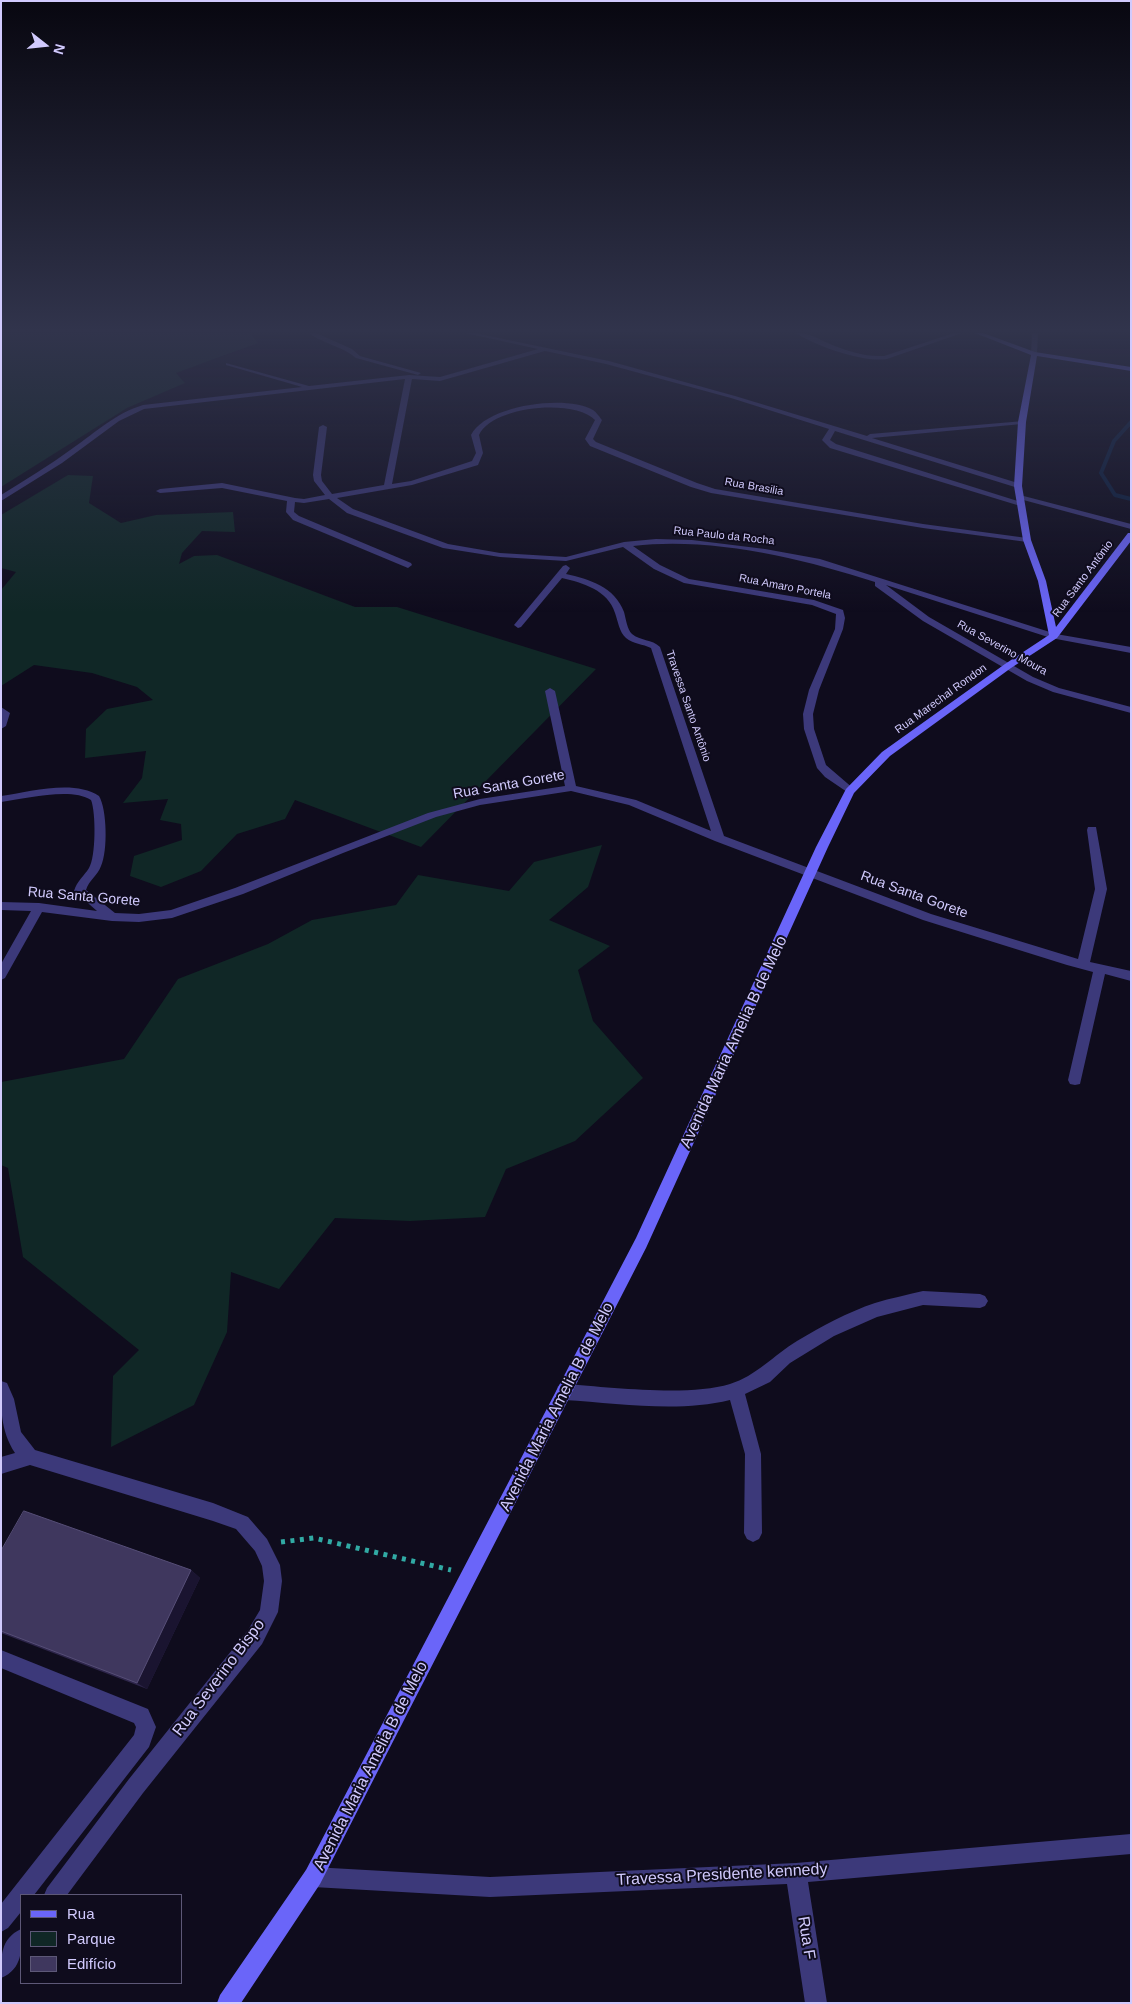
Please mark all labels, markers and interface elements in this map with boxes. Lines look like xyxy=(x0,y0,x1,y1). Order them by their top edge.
north arrow xyxy=(20,20,70,70)
text: N xyxy=(50,42,69,56)
street label: Rua Brasilia xyxy=(724,475,784,499)
street label: Rua Paulo da Rocha xyxy=(673,524,775,548)
street label: Rua Santo Antônio xyxy=(1050,538,1116,620)
street label: Rua Amaro Portela xyxy=(738,572,832,602)
street label: Rua Severino Moura xyxy=(955,618,1049,678)
street label: Travessa Santo Antônio xyxy=(663,649,713,763)
street label: Rua Marechal Rondon xyxy=(893,661,989,737)
street label: Rua Santa Gorete xyxy=(452,767,566,803)
street label: Rua Santa Gorete xyxy=(858,868,970,922)
street label: Rua Santa Gorete xyxy=(27,884,141,910)
street label: Avenida Maria Amelia B de Melo xyxy=(676,933,792,1151)
street label: Avenida Maria Amelia B de Melo xyxy=(496,1299,618,1515)
street label: Rua Severino Bispo xyxy=(169,1616,269,1740)
street label: Avenida Maria Amelia B de Melo xyxy=(310,1658,432,1874)
street label: Travessa Presidente kennedy xyxy=(616,1860,828,1890)
legend xyxy=(20,1894,182,1984)
text: Rua xyxy=(67,1905,95,1922)
street label: Rua F xyxy=(793,1915,819,1961)
text: Parque xyxy=(67,1930,115,1947)
text: Edifício xyxy=(67,1955,116,1972)

